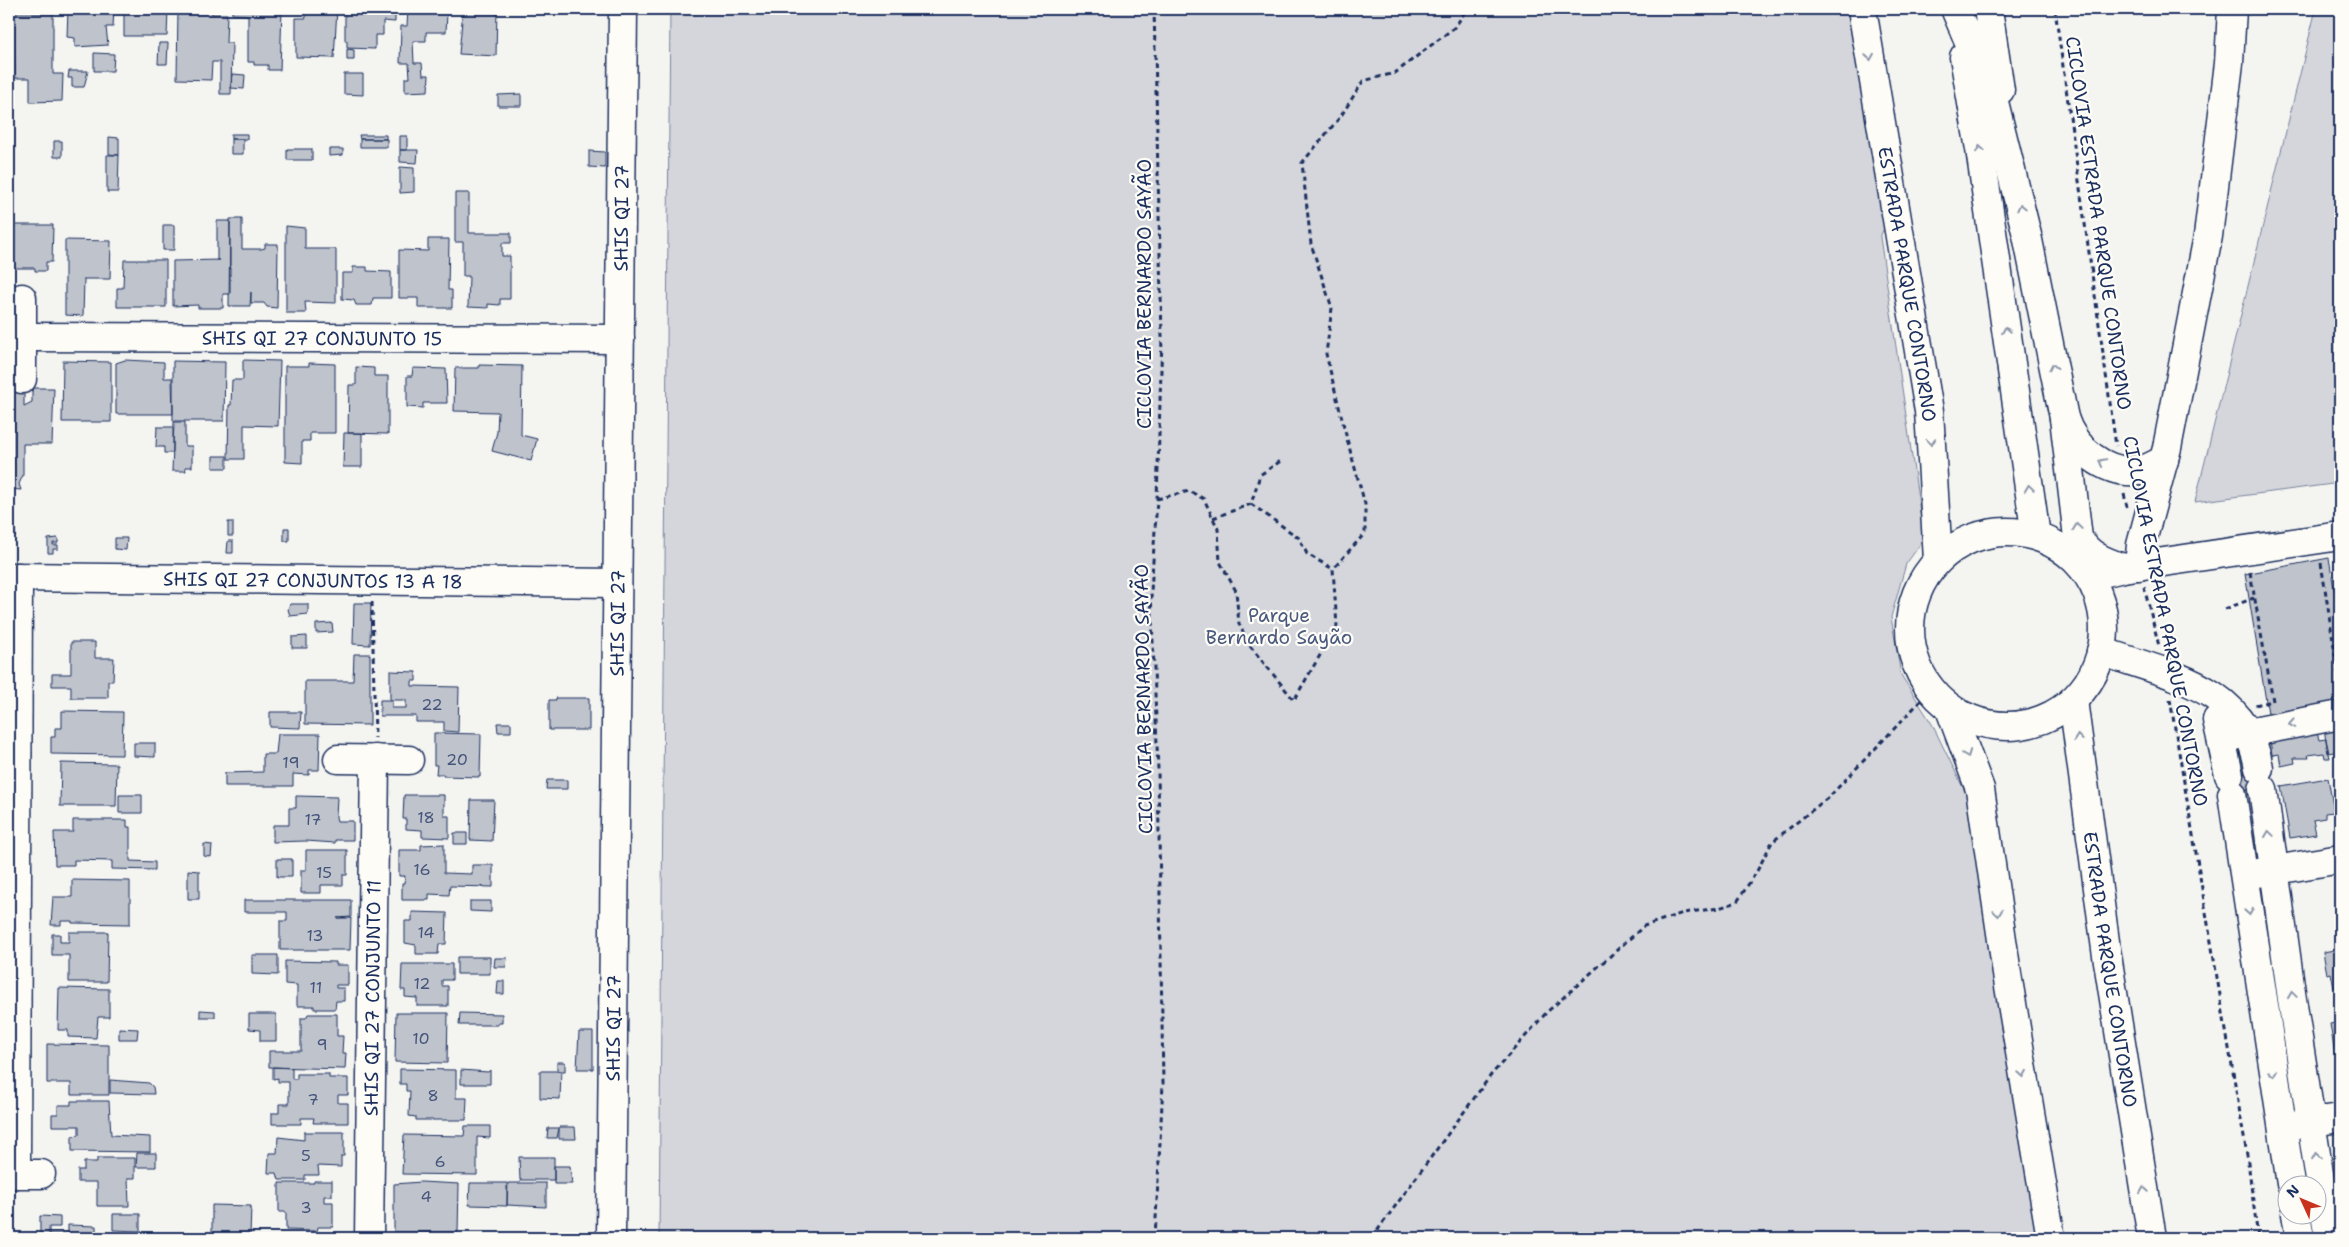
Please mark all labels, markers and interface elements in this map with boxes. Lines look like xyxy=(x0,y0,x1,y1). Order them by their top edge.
street label: CICLOVIA ESTRADA PARQUE CONTORNO xyxy=(2060,35,2137,412)
one-way arrow xyxy=(1864,53,1875,61)
street label: ESTRADA PARQUE CONTORNO xyxy=(1872,145,1942,423)
one-way arrow xyxy=(1976,145,1986,154)
street label: CICLOVIA BERNARDO SAYÃO xyxy=(1131,159,1157,429)
street label: SHIS QI 27 xyxy=(608,165,634,272)
one-way arrow xyxy=(2016,203,2027,212)
street label: SHIS QI 27 CONJUNTO 15 xyxy=(202,326,442,351)
one-way arrow xyxy=(2001,326,2012,334)
one-way arrow xyxy=(2048,362,2059,371)
street label: CICLOVIA ESTRADA PARQUE CONTORNO xyxy=(2117,434,2214,809)
one-way arrow xyxy=(1926,438,1937,446)
one-way arrow xyxy=(2098,458,2107,468)
one-way arrow xyxy=(2024,484,2035,492)
one-way arrow xyxy=(2072,523,2082,532)
street label: CICLOVIA BERNARDO SAYÃO xyxy=(1128,564,1158,834)
street label: SHIS QI 27 CONJUNTOS 13 A 18 xyxy=(163,567,463,594)
street label: SHIS QI 27 xyxy=(604,570,631,677)
park label: Parque Bernardo Sayão xyxy=(1206,603,1352,650)
house number: 22 xyxy=(421,694,443,715)
one-way arrow xyxy=(2288,718,2297,729)
one-way arrow xyxy=(2073,734,2084,742)
house number: 20 xyxy=(446,749,468,770)
one-way arrow xyxy=(1961,750,1971,758)
house number: 19 xyxy=(282,752,300,773)
house number: 18 xyxy=(417,807,435,828)
house number: 17 xyxy=(304,809,322,830)
street label: ESTRADA PARQUE CONTORNO xyxy=(2078,830,2143,1109)
one-way arrow xyxy=(2265,830,2275,838)
house number: 16 xyxy=(413,859,431,880)
house number: 15 xyxy=(316,862,332,883)
street label: SHIS QI 27 CONJUNTO 11 xyxy=(359,880,386,1116)
one-way arrow xyxy=(2243,908,2253,916)
one-way arrow xyxy=(1992,910,2003,918)
house number: 14 xyxy=(417,922,435,943)
house number: 13 xyxy=(306,925,324,946)
house number: 12 xyxy=(413,973,431,994)
street label: SHIS QI 27 xyxy=(601,975,627,1082)
house number: 11 xyxy=(310,977,322,998)
one-way arrow xyxy=(2287,991,2297,999)
house number: 10 xyxy=(412,1028,430,1049)
house number: 9 xyxy=(316,1034,328,1055)
one-way arrow xyxy=(2018,1069,2028,1078)
one-way arrow xyxy=(2267,1069,2278,1077)
house number: 8 xyxy=(427,1085,439,1106)
house number: 7 xyxy=(307,1089,319,1110)
house number: 5 xyxy=(301,1145,311,1166)
house number: 6 xyxy=(434,1151,446,1172)
one-way arrow xyxy=(2311,1151,2321,1160)
north arrow xyxy=(2276,1174,2326,1224)
text: N xyxy=(2282,1181,2303,1201)
house number: 4 xyxy=(420,1186,432,1207)
one-way arrow xyxy=(2140,1186,2150,1194)
house number: 3 xyxy=(300,1197,312,1218)

